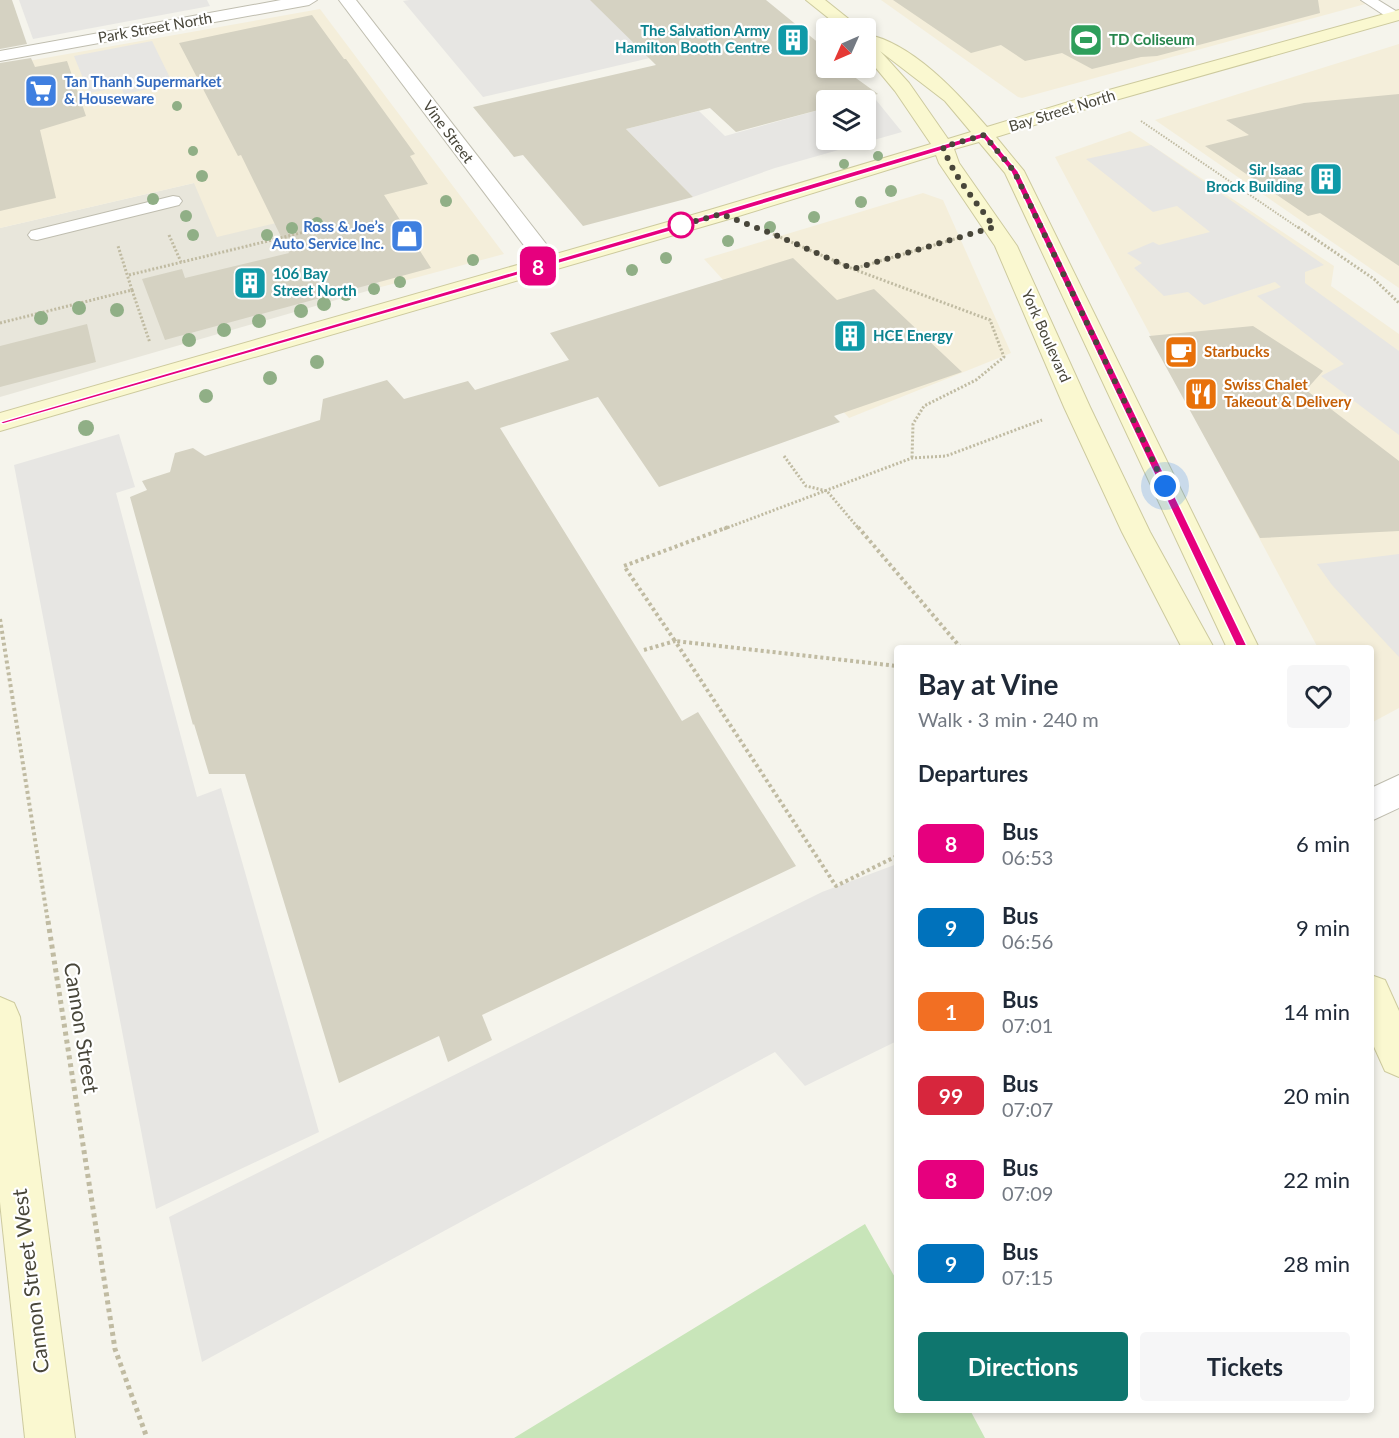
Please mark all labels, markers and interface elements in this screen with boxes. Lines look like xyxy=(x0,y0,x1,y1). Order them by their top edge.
street label: Park Street North xyxy=(96,8,213,46)
north arrow xyxy=(816,18,876,78)
map controls xyxy=(816,18,876,150)
place label: The Salvation Army Hamilton Booth Centre xyxy=(615,21,770,56)
building icon: The Salvation Army Hamilton Booth Centre xyxy=(775,22,811,58)
sports icon: TD Coliseum xyxy=(1068,22,1104,58)
place label: TD Coliseum xyxy=(1109,30,1195,48)
place label: Tan Thanh Supermarket & Houseware xyxy=(64,72,222,107)
supermarket icon: Tan Thanh Supermarket & Houseware xyxy=(23,73,59,109)
street label: Bay Street North xyxy=(1006,85,1117,135)
button: layers xyxy=(816,90,876,150)
street label: Vine Street xyxy=(420,97,478,167)
place label: Sir Isaac Brock Building xyxy=(1206,160,1303,195)
building icon: Sir Isaac Brock Building xyxy=(1308,161,1344,197)
unlabelled marker xyxy=(668,212,694,238)
place label: Ross & Joe’s Auto Service Inc. xyxy=(271,217,384,252)
shop icon: Ross & Joe’s Auto Service Inc. xyxy=(389,218,425,254)
line badge: 8 xyxy=(518,246,558,286)
text: 8 xyxy=(532,254,544,279)
place label: 106 Bay Street North xyxy=(273,264,357,299)
building icon: 106 Bay Street North xyxy=(232,265,268,301)
street label: York Boulevard xyxy=(1018,286,1075,385)
building icon: HCE Energy xyxy=(832,318,868,354)
place label: HCE Energy xyxy=(873,326,953,344)
cafe icon: Starbucks xyxy=(1163,334,1199,370)
place label: Starbucks xyxy=(1204,342,1270,360)
place label: Swiss Chalet Takeout & Delivery xyxy=(1224,375,1352,410)
restaurant icon: Swiss Chalet Takeout & Delivery xyxy=(1183,376,1219,412)
your location xyxy=(1150,471,1180,501)
button: heart xyxy=(1287,665,1350,728)
text: Bay at Vine xyxy=(918,667,1058,701)
text: Walk · 3 min · 240 m xyxy=(918,707,1099,731)
text: Departures xyxy=(918,760,1028,787)
text: Bus xyxy=(1002,818,1038,845)
text: 6 min xyxy=(1296,830,1350,857)
text: 8 xyxy=(945,831,957,856)
text: 06:53 xyxy=(1002,845,1053,869)
text: Bus xyxy=(1002,902,1038,929)
text: 9 min xyxy=(1296,914,1350,941)
text: 9 xyxy=(945,915,957,940)
text: 06:56 xyxy=(1002,929,1053,953)
street label: Cannon Street xyxy=(60,961,105,1095)
text: Bus xyxy=(1002,986,1038,1013)
text: 14 min xyxy=(1283,998,1350,1025)
text: 1 xyxy=(945,999,957,1024)
text: 07:01 xyxy=(1002,1013,1053,1037)
text: Bus xyxy=(1002,1070,1038,1097)
text: 20 min xyxy=(1283,1082,1350,1109)
text: 99 xyxy=(939,1083,963,1108)
text: 07:07 xyxy=(1002,1097,1053,1121)
text: Bus xyxy=(1002,1154,1038,1181)
text: 22 min xyxy=(1283,1166,1350,1193)
text: 8 xyxy=(945,1167,957,1192)
text: 07:09 xyxy=(1002,1181,1053,1205)
street label: Cannon Street West xyxy=(6,1187,53,1375)
text: Bus xyxy=(1002,1238,1038,1265)
text: 28 min xyxy=(1283,1250,1350,1277)
text: 9 xyxy=(945,1251,957,1276)
text: 07:15 xyxy=(1002,1265,1053,1289)
button: Directions xyxy=(918,1332,1128,1401)
button: Tickets xyxy=(1140,1332,1350,1401)

